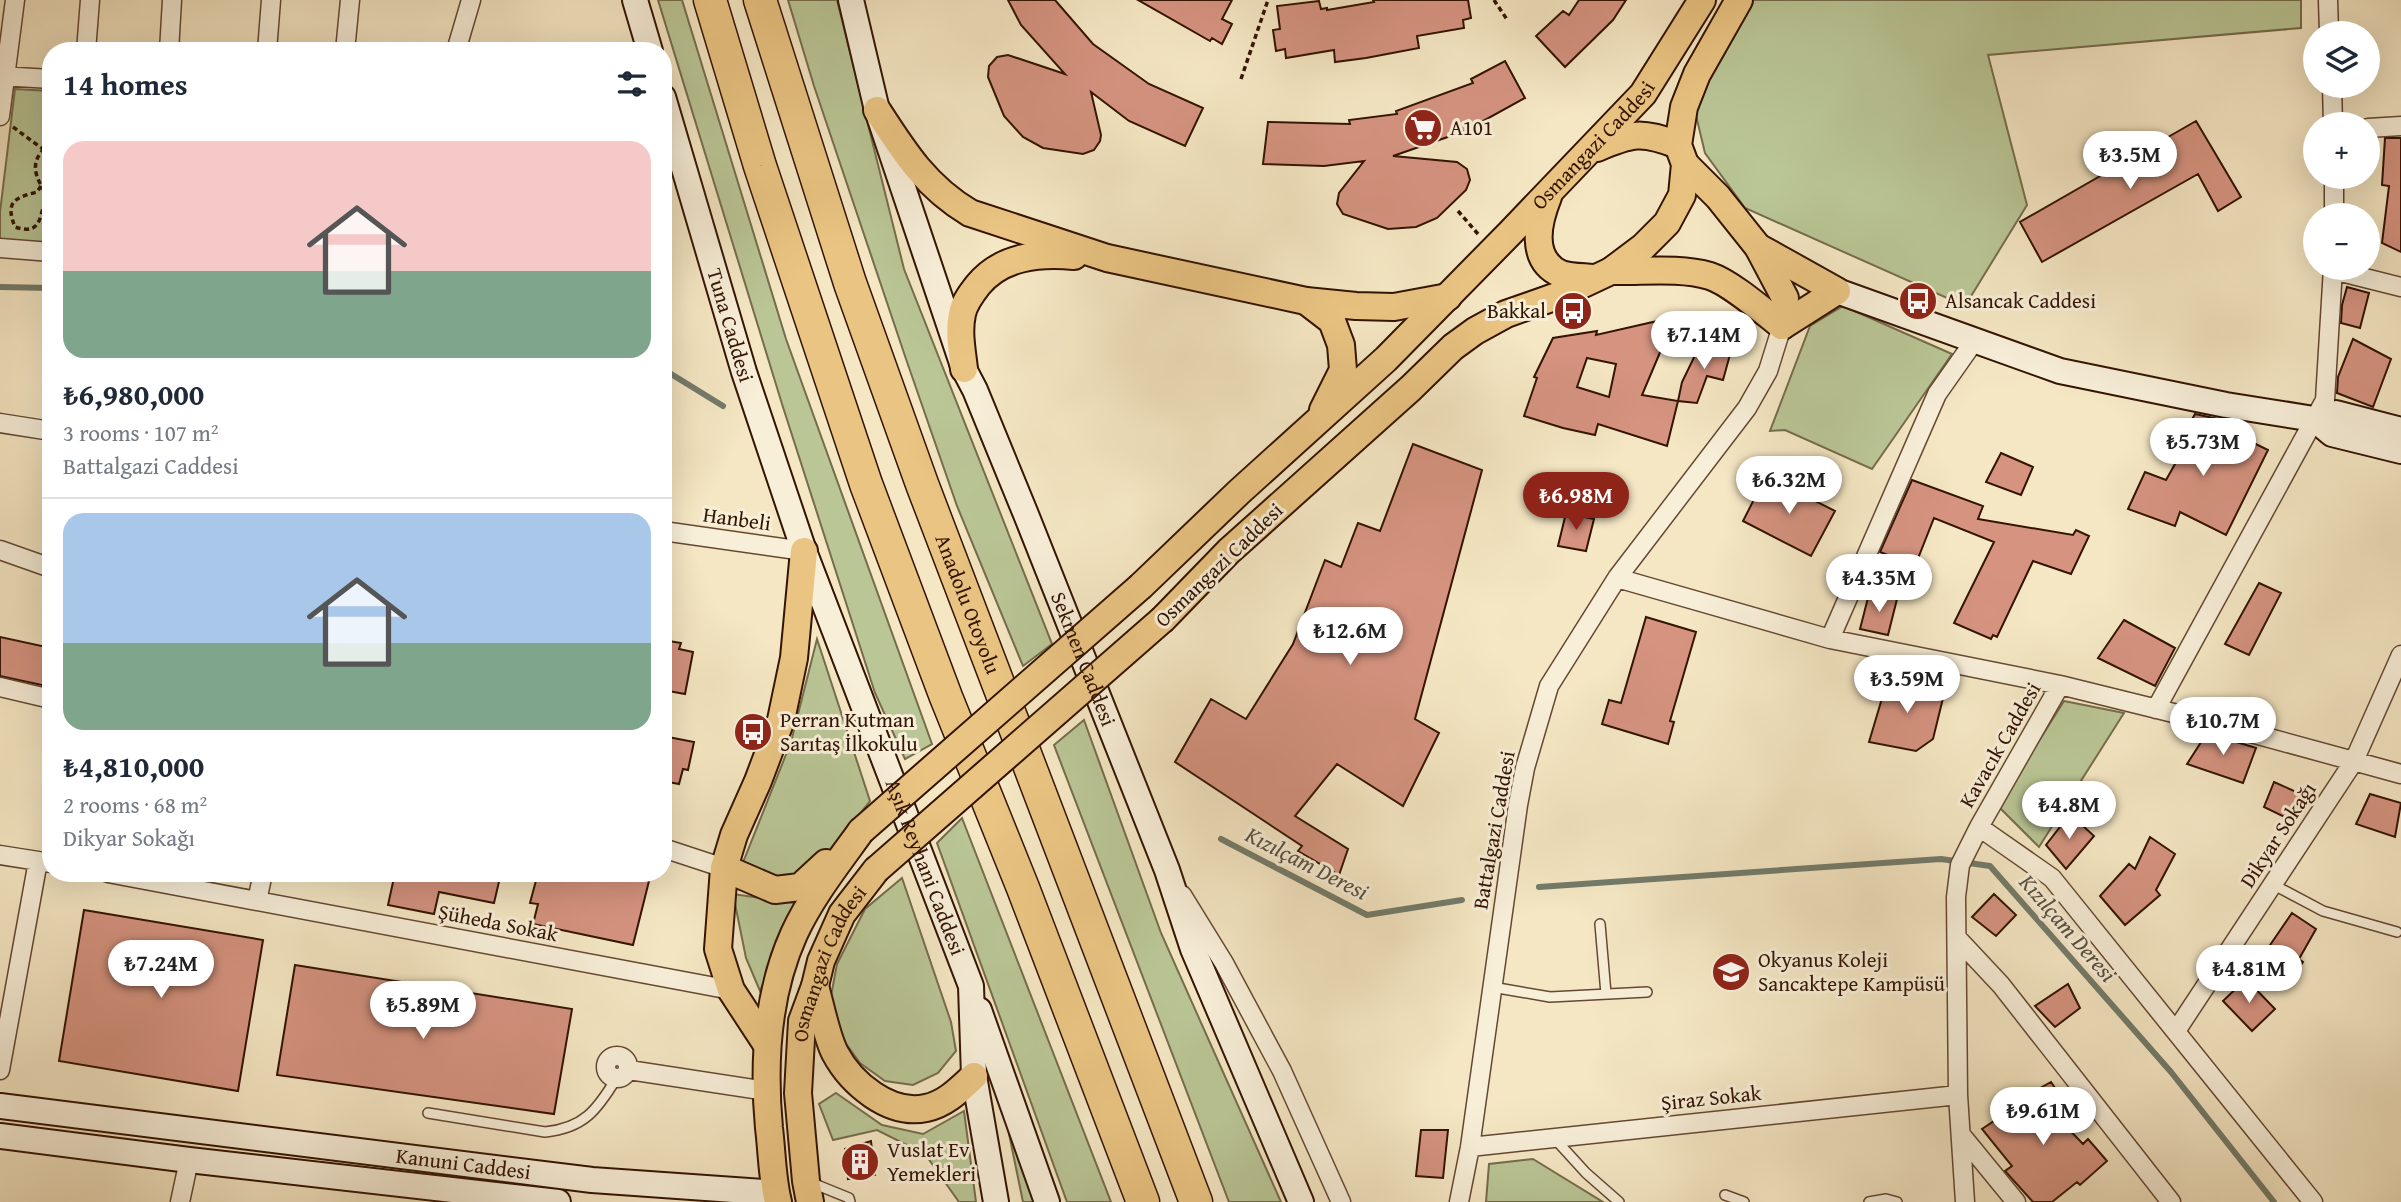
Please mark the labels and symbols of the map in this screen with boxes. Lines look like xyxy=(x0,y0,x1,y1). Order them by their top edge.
street label: Osmangazi Caddesi xyxy=(1524,75,1663,217)
supermarket icon: A101 xyxy=(1402,107,1444,149)
place label: A101 xyxy=(1450,112,1493,143)
pin: ₺3.5M xyxy=(2081,132,2179,191)
street label: Tuna Caddesi xyxy=(699,264,762,386)
bus stop icon: Alsancak Caddesi xyxy=(1897,280,1939,322)
place label: Alsancak Caddesi xyxy=(1945,285,2096,316)
bus stop icon: Bakkal xyxy=(1552,290,1594,332)
place label: Bakkal xyxy=(1487,295,1546,326)
pin: ₺7.14M xyxy=(1647,312,1761,371)
pin: ₺5.73M xyxy=(2146,419,2260,478)
pin: ₺6.32M xyxy=(1732,456,1846,516)
pin: ₺6.98M xyxy=(1519,472,1633,532)
street label: Osmangazi Caddesi xyxy=(1148,495,1290,634)
street label: Hanbeli xyxy=(701,498,773,539)
street label: Anadolu Otoyolu xyxy=(928,530,1009,679)
pin: ₺4.35M xyxy=(1822,554,1936,614)
street label: Sekmen Caddesi xyxy=(1043,587,1124,731)
pin: ₺12.6M xyxy=(1293,608,1407,667)
pin: ₺3.59M xyxy=(1850,656,1964,715)
street label: Kavacık Caddesi xyxy=(1951,676,2048,813)
pin: ₺10.7M xyxy=(2166,698,2280,757)
place label: Perran Kutman Sarıtaş İlkokulu xyxy=(780,704,918,759)
bus stop icon: Perran Kutman Sarıtaş İlkokulu xyxy=(732,711,774,753)
street label: Battalgazi Caddesi xyxy=(1464,748,1523,912)
street label: Aşık Reyhani Caddesi xyxy=(878,774,974,960)
street label: Dikyar Sokağı xyxy=(2232,776,2323,894)
pin: ₺4.8M xyxy=(2020,782,2118,841)
water label: Kızılçam Deresi xyxy=(1239,817,1374,908)
water label: Kızılçam Deresi xyxy=(2011,866,2125,989)
street label: Osmangazi Caddesi xyxy=(785,878,874,1043)
street label: Şüheda Sokak xyxy=(436,896,561,949)
pin: ₺7.24M xyxy=(104,940,218,1000)
place label: Okyanus Koleji Sancaktepe Kampüsü xyxy=(1758,944,1945,999)
pin: ₺4.81M xyxy=(2192,946,2306,1005)
school or university icon: Okyanus Koleji Sancaktepe Kampüsü xyxy=(1710,951,1752,993)
pin: ₺5.89M xyxy=(366,982,480,1041)
street label: Şiraz Sokak xyxy=(1659,1077,1763,1118)
pin: ₺9.61M xyxy=(1986,1088,2100,1147)
place label: Vuslat Ev Yemekleri xyxy=(887,1134,976,1189)
street label: Kanuni Caddesi xyxy=(394,1140,533,1187)
building icon: Vuslat Ev Yemekleri xyxy=(839,1141,881,1183)

